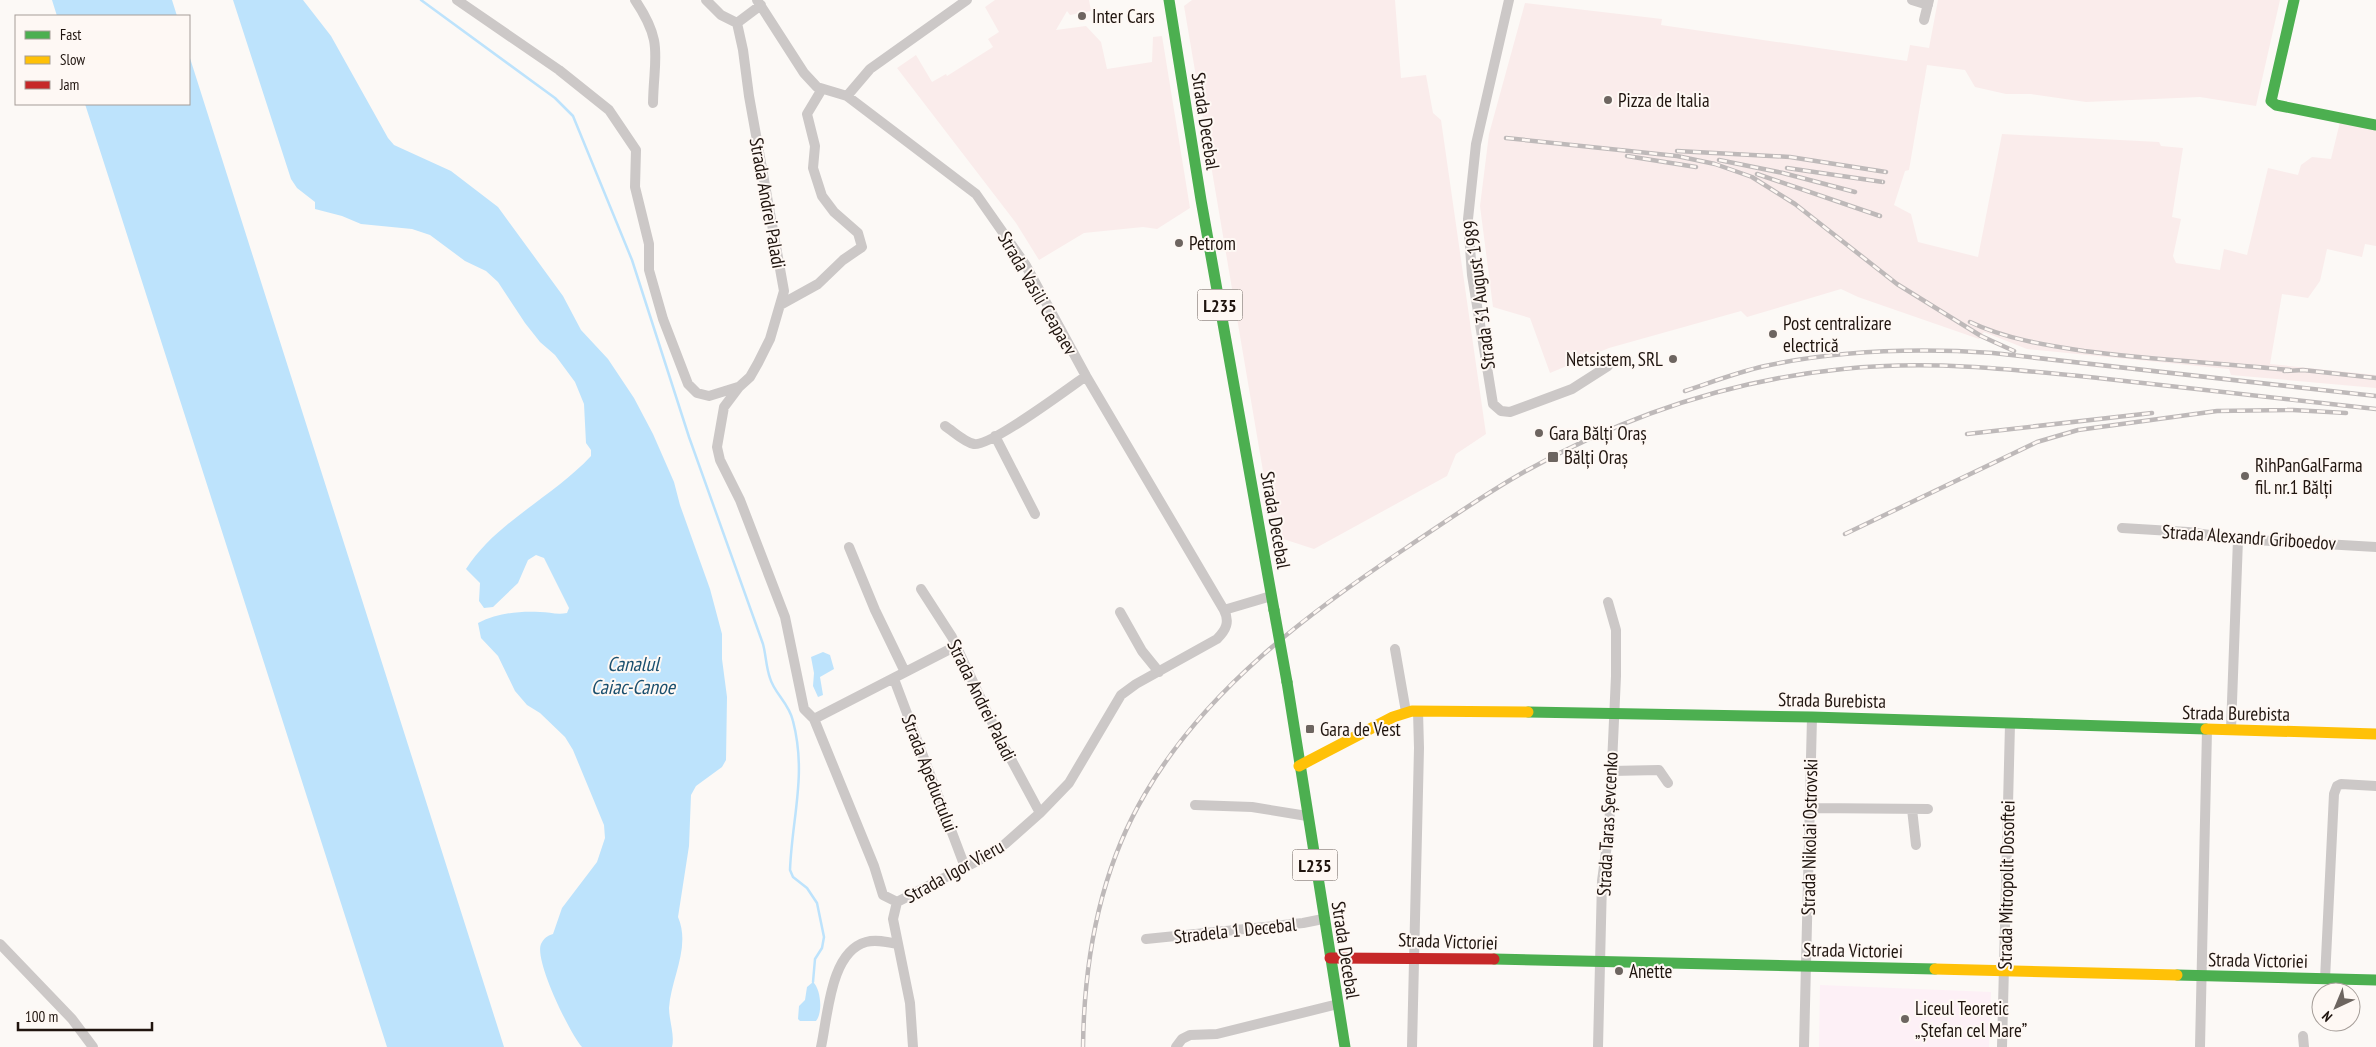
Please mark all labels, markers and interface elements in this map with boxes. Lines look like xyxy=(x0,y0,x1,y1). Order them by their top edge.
place label: Inter Cars xyxy=(1092,4,1155,28)
marker: Inter Cars xyxy=(1076,10,1088,22)
legend xyxy=(15,15,190,105)
text: Fast xyxy=(60,25,81,44)
text: Slow xyxy=(60,50,85,69)
street label: Strada Decebal xyxy=(1186,71,1226,172)
text: Jam xyxy=(59,75,79,94)
place label: Pizza de Italia xyxy=(1618,88,1710,112)
marker: Pizza de Italia xyxy=(1602,94,1614,106)
street label: Strada Andrei Paladi xyxy=(745,136,791,270)
street label: Strada 31 August 1989 xyxy=(1458,219,1500,371)
street label: Strada Vasili Ceapaev xyxy=(993,227,1083,360)
place label: Petrom xyxy=(1189,231,1236,255)
marker: Petrom xyxy=(1173,237,1185,249)
road number: L235 xyxy=(1198,290,1242,320)
place label: Post centralizare electrică xyxy=(1783,311,1892,357)
marker: Post centralizare electrică xyxy=(1767,328,1779,340)
place label: Netsistem, SRL xyxy=(1566,347,1663,371)
marker: Netsistem, SRL xyxy=(1667,353,1679,365)
place label: Gara Bălți Oraș xyxy=(1549,421,1647,445)
marker: Gara Bălți Oraș xyxy=(1533,427,1545,439)
place label: Bălți Oraș xyxy=(1564,445,1628,469)
marker: Bălți Oraș xyxy=(1546,450,1560,464)
place label: RihPanGalFarma fil. nr.1 Bălți xyxy=(2255,453,2363,499)
street label: Strada Decebal xyxy=(1256,470,1296,571)
marker: RihPanGalFarma fil. nr.1 Bălți xyxy=(2239,470,2251,482)
street label: Strada Alexandr Griboedov xyxy=(2161,519,2337,555)
street label: Strada Andrei Paladi xyxy=(942,635,1022,765)
water label: Canalul Caiac-Canoe xyxy=(591,651,677,700)
street label: Strada Burebista xyxy=(1778,687,1886,713)
street label: Strada Burebista xyxy=(2182,700,2290,726)
street label: Strada Apeductului xyxy=(897,711,963,835)
place label: Gara de Vest xyxy=(1320,717,1402,741)
marker: Gara de Vest xyxy=(1304,723,1316,735)
street label: Strada Taras Șevcenko xyxy=(1591,751,1623,897)
street label: Strada Nikolai Ostrovski xyxy=(1796,759,1822,915)
street label: Strada Mitropolit Dosoftei xyxy=(1993,800,2019,970)
street label: Strada Igor Vieru xyxy=(900,834,1008,908)
road number: L235 xyxy=(1292,850,1338,880)
street label: Strada Decebal xyxy=(1326,900,1366,1001)
street label: Stradela 1 Decebal xyxy=(1173,912,1298,948)
street label: Strada Victoriei xyxy=(1398,927,1498,955)
street label: Strada Victoriei xyxy=(1803,937,1903,963)
street label: Strada Victoriei xyxy=(2208,947,2308,973)
place label: Anette xyxy=(1629,959,1672,983)
marker: Anette xyxy=(1613,965,1625,977)
north arrow xyxy=(2311,982,2361,1032)
place label: Liceul Teoretic „Ștefan cel Mare” xyxy=(1915,996,2027,1042)
scale bar xyxy=(18,1000,151,1032)
text: 100 m xyxy=(25,1007,58,1026)
text: N xyxy=(2318,1007,2336,1025)
marker: Liceul Teoretic „Ștefan cel Mare” xyxy=(1899,1013,1911,1025)

